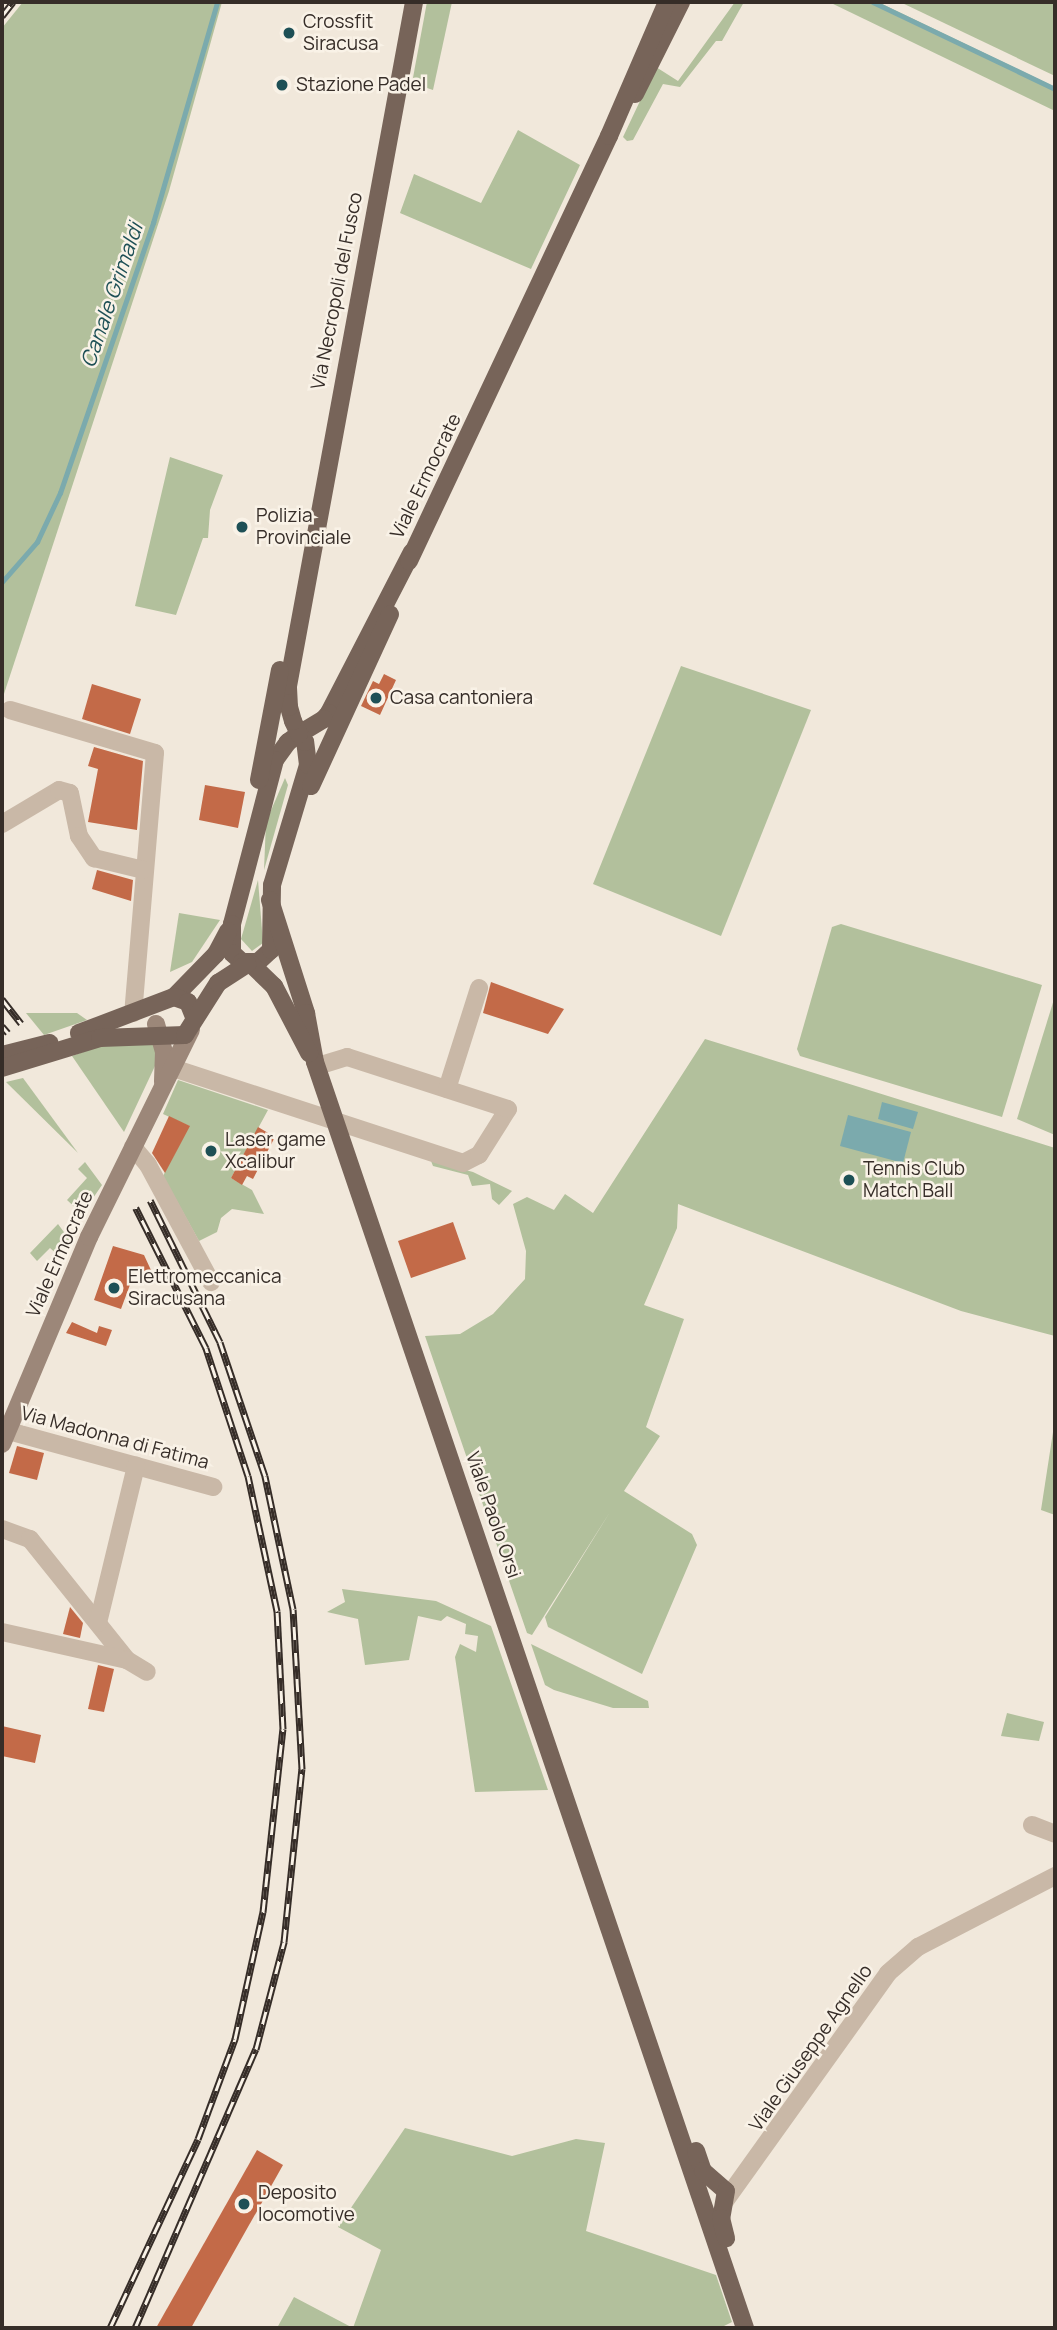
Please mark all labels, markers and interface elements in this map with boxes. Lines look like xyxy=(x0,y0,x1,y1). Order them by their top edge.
place label: Crossfit Siracusa xyxy=(303,11,379,55)
marker: Crossfit Siracusa xyxy=(281,25,297,41)
place label: Stazione Padel xyxy=(296,74,426,96)
marker: Stazione Padel xyxy=(274,77,290,93)
street label: Via Necropoli del Fusco xyxy=(307,190,367,392)
water label: Canale Grimaldi xyxy=(74,219,148,371)
street label: Viale Ermocrate xyxy=(386,410,466,542)
place label: Polizia Provinciale xyxy=(256,505,351,549)
marker: Polizia Provinciale xyxy=(234,519,250,535)
place label: Casa cantoniera xyxy=(390,687,533,709)
marker: Casa cantoniera xyxy=(368,690,384,706)
place label: Laser game Xcalibur xyxy=(225,1129,326,1173)
marker: Laser game Xcalibur xyxy=(203,1143,219,1159)
place label: Tennis Club Match Ball xyxy=(863,1158,965,1202)
marker: Tennis Club Match Ball xyxy=(841,1172,857,1188)
street label: Viale Ermocrate xyxy=(22,1187,98,1321)
place label: Elettromeccanica Siracusana xyxy=(128,1266,281,1310)
marker: Elettromeccanica Siracusana xyxy=(106,1280,122,1296)
street label: Via Madonna di Fatima xyxy=(18,1402,212,1474)
street label: Viale Paolo Orsi xyxy=(461,1449,525,1581)
street label: Viale Giuseppe Agnello xyxy=(745,1960,877,2136)
place label: Deposito locomotive xyxy=(258,2182,355,2226)
marker: Deposito locomotive xyxy=(236,2196,252,2212)

